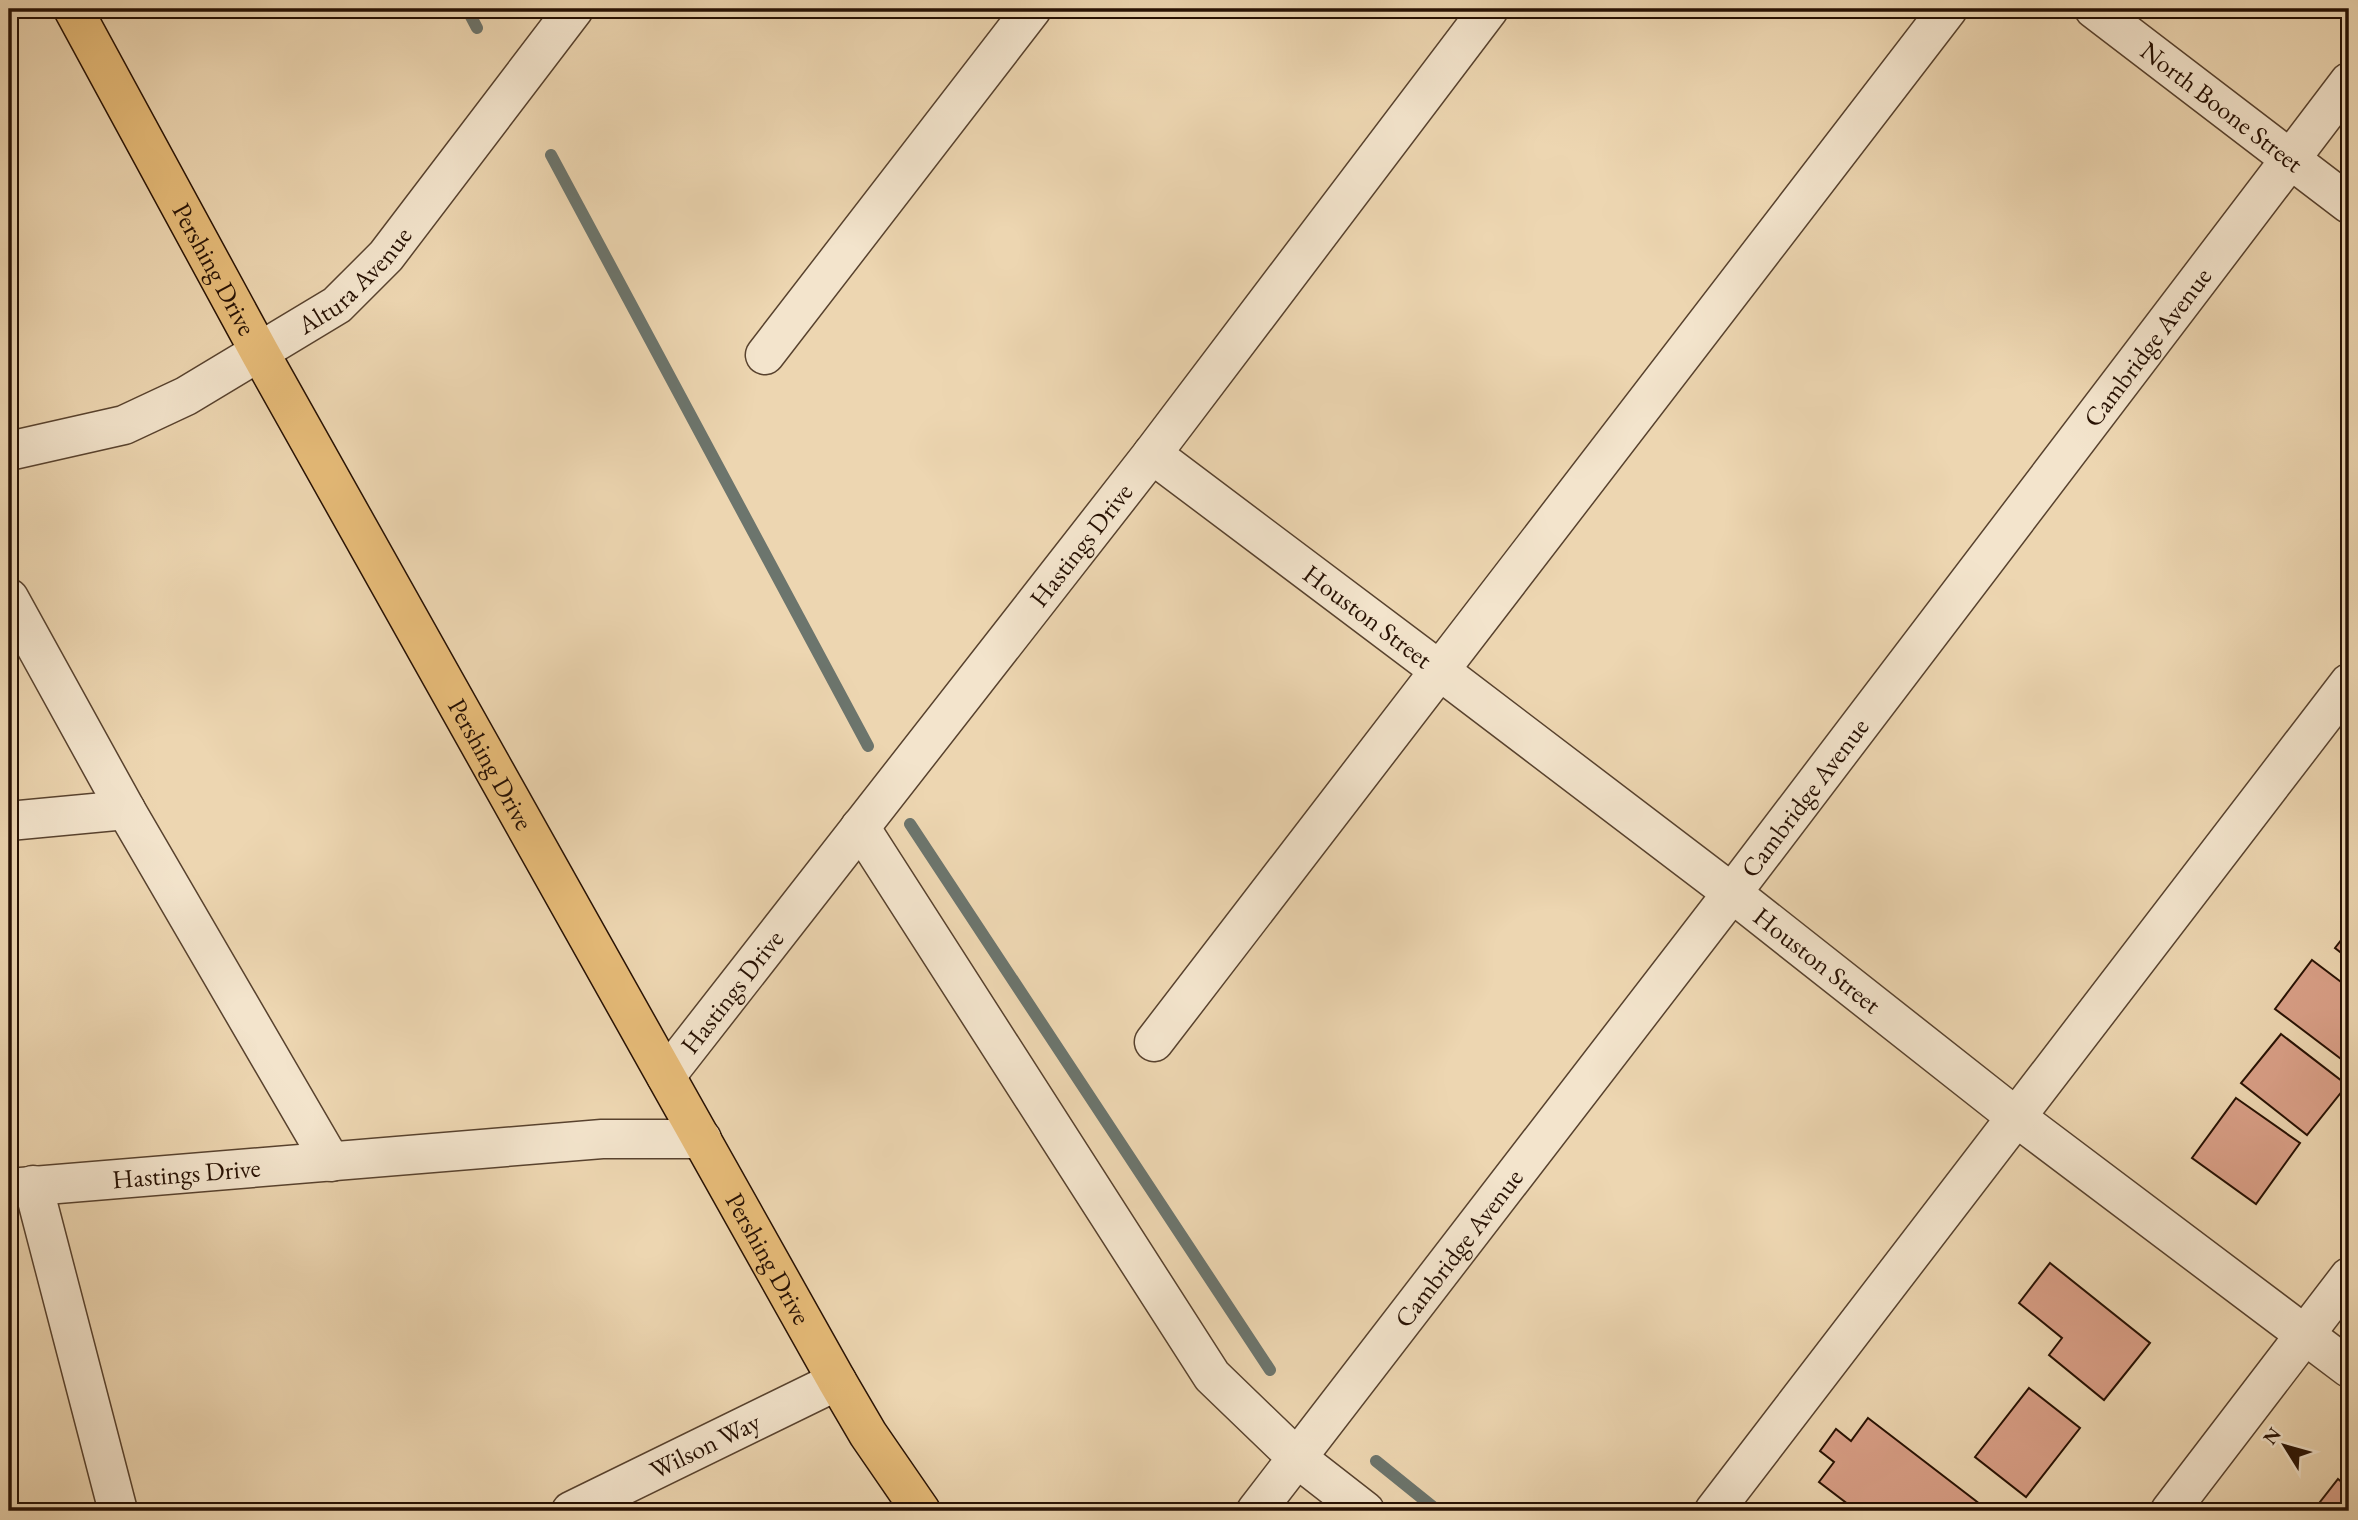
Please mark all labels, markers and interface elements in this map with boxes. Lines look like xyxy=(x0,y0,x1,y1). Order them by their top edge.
street label: North Boone Street xyxy=(2134,34,2310,180)
street label: Pershing Drive xyxy=(165,197,264,341)
street label: Altura Avenue xyxy=(290,220,419,342)
street label: Cambridge Avenue xyxy=(2076,260,2219,434)
street label: Hastings Drive xyxy=(1022,476,1140,614)
street label: Houston Street xyxy=(1296,557,1439,676)
street label: Pershing Drive xyxy=(440,692,541,836)
street label: Cambridge Avenue xyxy=(1733,711,1876,884)
street label: Houston Street xyxy=(1747,899,1888,1021)
street label: Hastings Drive xyxy=(673,923,791,1061)
street label: Hastings Drive xyxy=(111,1150,262,1196)
street label: Cambridge Avenue xyxy=(1387,1162,1531,1334)
street label: Pershing Drive xyxy=(718,1187,819,1330)
street label: Wilson Way xyxy=(644,1404,766,1487)
north arrow xyxy=(2250,1412,2320,1482)
text: N xyxy=(2257,1422,2287,1450)

